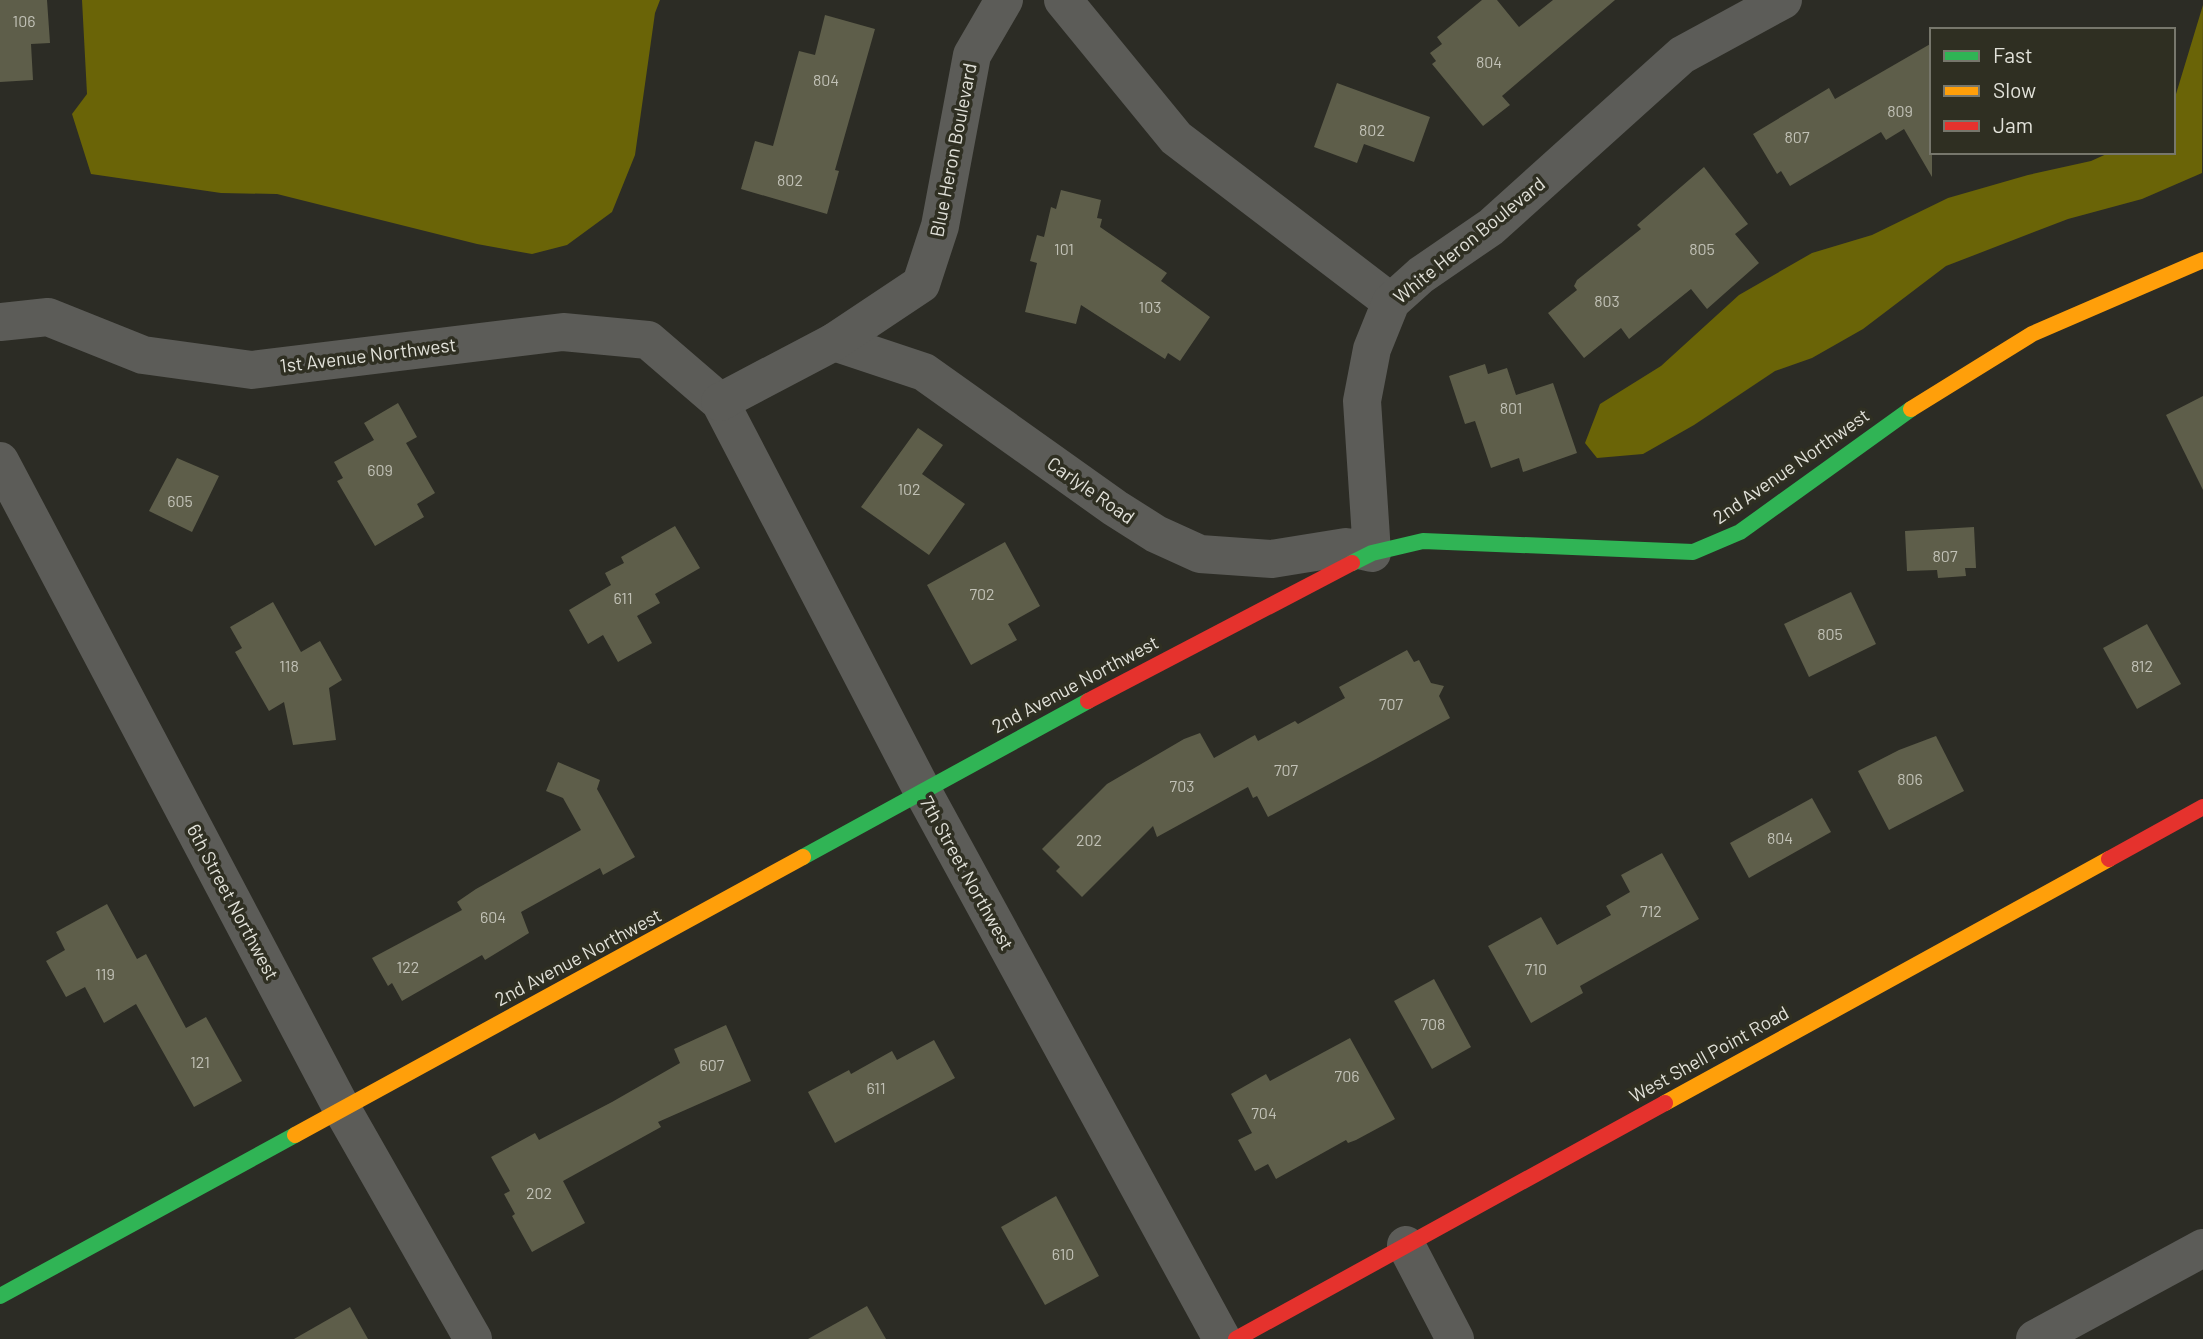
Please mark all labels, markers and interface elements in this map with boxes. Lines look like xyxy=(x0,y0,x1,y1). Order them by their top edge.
house number: 106 xyxy=(13,11,35,30)
legend xyxy=(1930,28,2175,154)
text: Fast xyxy=(1993,42,2033,67)
house number: 804 xyxy=(1476,52,1502,71)
street label: Blue Heron Boulevard xyxy=(924,61,981,239)
house number: 804 xyxy=(813,70,839,89)
text: Slow xyxy=(1993,77,2036,102)
house number: 809 xyxy=(1887,101,1913,120)
text: Jam xyxy=(1993,112,2033,137)
house number: 802 xyxy=(1359,120,1385,139)
house number: 807 xyxy=(1785,127,1810,146)
house number: 802 xyxy=(777,170,803,189)
street label: White Heron Boulevard xyxy=(1388,171,1549,308)
house number: 101 xyxy=(1054,239,1074,258)
house number: 805 xyxy=(1689,239,1715,258)
house number: 803 xyxy=(1594,291,1620,310)
house number: 103 xyxy=(1139,297,1161,316)
street label: 1st Avenue Northwest xyxy=(278,332,457,377)
house number: 801 xyxy=(1500,398,1522,417)
street label: 2nd Avenue Northwest xyxy=(1708,403,1873,528)
street label: Carlyle Road xyxy=(1043,451,1139,528)
house number: 609 xyxy=(367,460,393,479)
house number: 102 xyxy=(897,479,921,498)
house number: 605 xyxy=(167,491,193,510)
house number: 807 xyxy=(1933,546,1958,565)
house number: 702 xyxy=(969,584,995,603)
house number: 611 xyxy=(613,588,633,607)
house number: 805 xyxy=(1817,624,1843,643)
street label: 2nd Avenue Northwest xyxy=(988,630,1162,737)
house number: 118 xyxy=(279,656,299,675)
house number: 812 xyxy=(2131,656,2153,675)
house number: 707 xyxy=(1379,694,1404,713)
house number: 707 xyxy=(1274,760,1299,779)
house number: 806 xyxy=(1897,769,1923,788)
house number: 703 xyxy=(1170,776,1194,795)
street label: 7th Street Northwest xyxy=(916,792,1019,954)
street label: 6th Street Northwest xyxy=(183,820,284,984)
house number: 804 xyxy=(1767,828,1793,847)
house number: 202 xyxy=(1076,830,1102,849)
house number: 712 xyxy=(1640,901,1662,920)
street label: 2nd Avenue Northwest xyxy=(491,903,665,1010)
house number: 604 xyxy=(480,907,506,926)
house number: 122 xyxy=(397,957,419,976)
house number: 710 xyxy=(1525,959,1547,978)
house number: 119 xyxy=(95,964,115,983)
street label: West Shell Point Road xyxy=(1625,1000,1792,1107)
house number: 708 xyxy=(1421,1014,1445,1033)
house number: 121 xyxy=(190,1052,210,1071)
house number: 607 xyxy=(700,1055,725,1074)
house number: 706 xyxy=(1335,1066,1359,1085)
house number: 611 xyxy=(866,1078,886,1097)
house number: 704 xyxy=(1251,1103,1277,1122)
house number: 202 xyxy=(526,1183,552,1202)
house number: 610 xyxy=(1052,1244,1074,1263)

